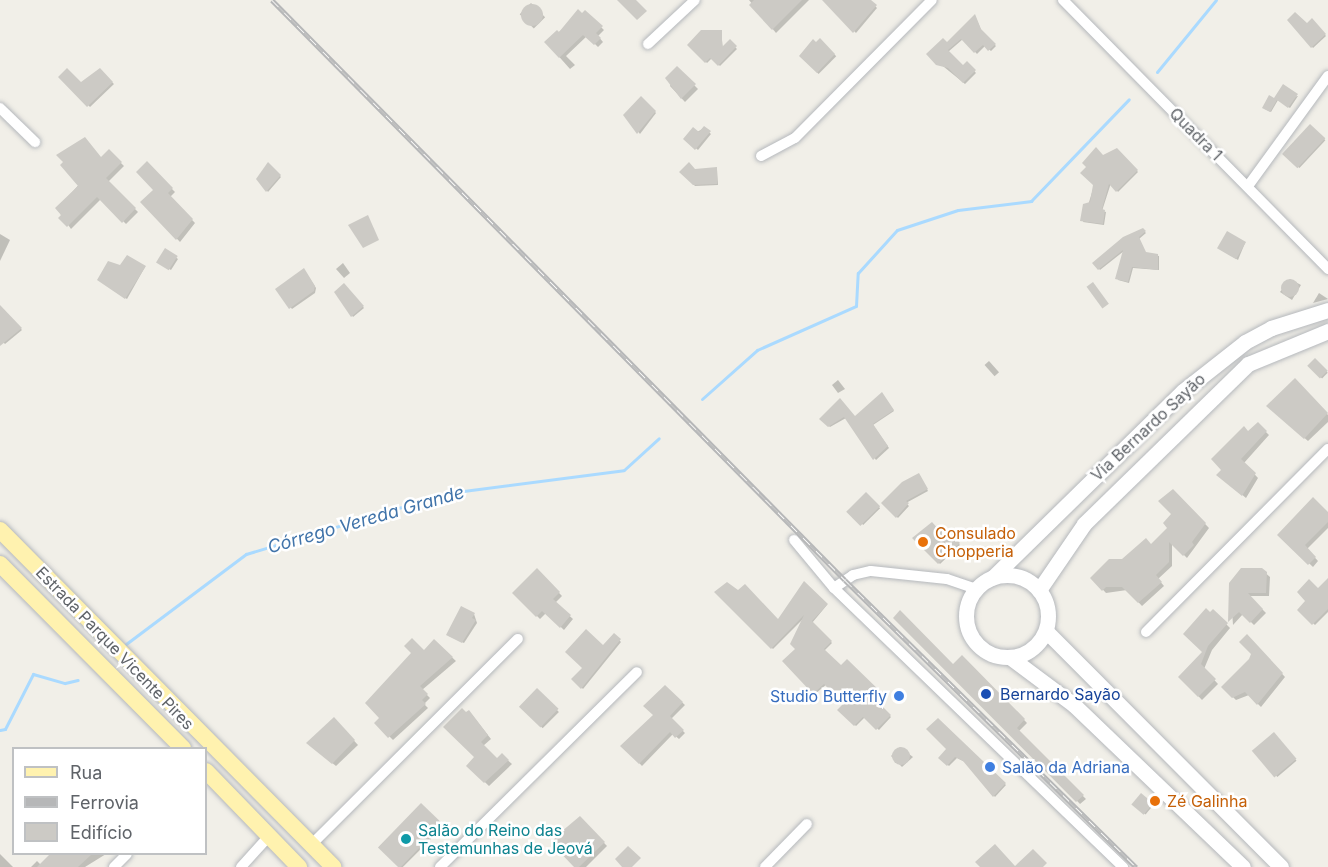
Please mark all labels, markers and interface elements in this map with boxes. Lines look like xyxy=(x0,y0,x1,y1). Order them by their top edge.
street label: Quadra 1 xyxy=(1166,104,1226,164)
street label: Via Bernardo Sayão xyxy=(1087,369,1209,485)
water label: Córrego Vereda Grande xyxy=(265,482,467,558)
place label: Consulado Chopperia xyxy=(935,523,1016,561)
marker: Consulado Chopperia xyxy=(916,535,930,549)
street label: Estrada Parque Vicente Pires xyxy=(32,563,198,733)
place label: Bernardo Sayão xyxy=(1000,684,1121,704)
marker: Bernardo Sayão xyxy=(977,685,995,703)
place label: Studio Butterfly xyxy=(770,686,887,706)
marker: Studio Butterfly xyxy=(892,689,906,703)
legend xyxy=(12,747,207,855)
place label: Salão da Adriana xyxy=(1002,757,1130,777)
marker: Salão da Adriana xyxy=(983,760,997,774)
text: Rua xyxy=(70,762,102,783)
place label: Zé Galinha xyxy=(1167,791,1247,811)
text: Ferrovia xyxy=(70,792,139,813)
marker: Zé Galinha xyxy=(1148,794,1162,808)
place label: Salão do Reino das Testemunhas de Jeová xyxy=(418,820,593,858)
text: Edifício xyxy=(70,822,133,843)
marker: Salão do Reino das Testemunhas de Jeová xyxy=(399,832,413,846)

